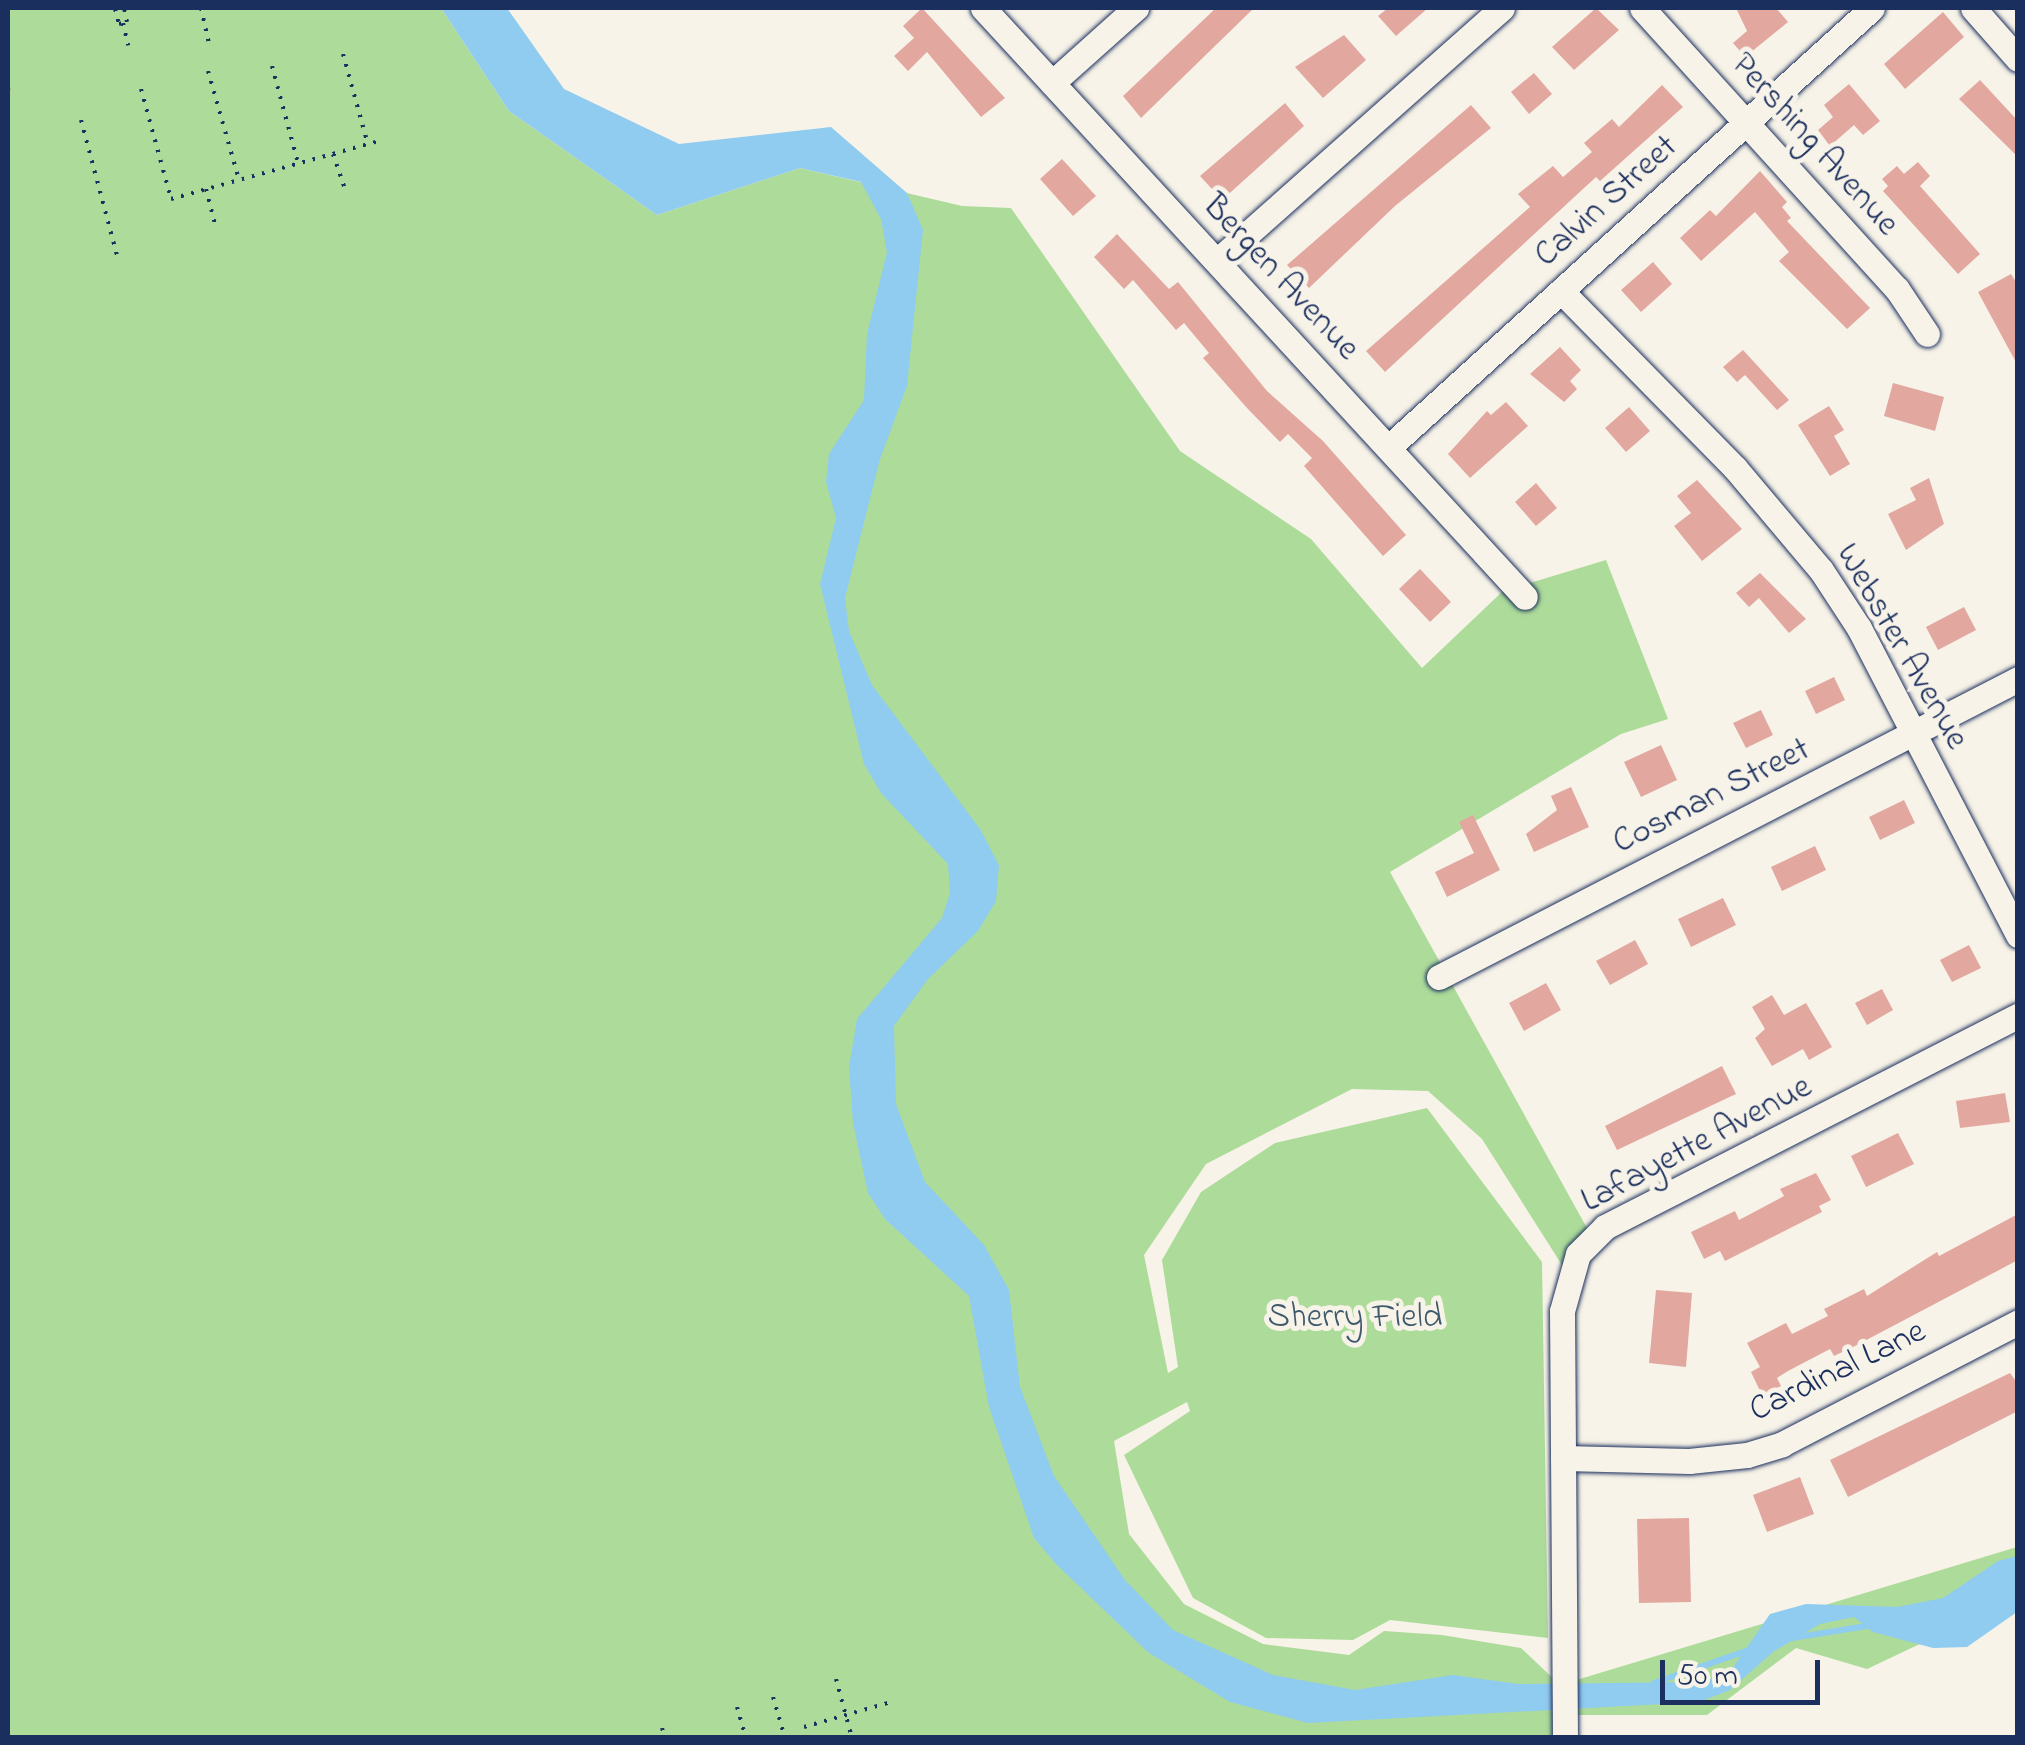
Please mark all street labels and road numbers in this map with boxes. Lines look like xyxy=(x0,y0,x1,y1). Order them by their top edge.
street label: Pershing Avenue xyxy=(1721,45,1907,245)
street label: Calvin Street xyxy=(1527,127,1687,277)
street label: Bergen Avenue xyxy=(1192,186,1368,370)
street label: Webster Avenue xyxy=(1825,537,1977,757)
street label: Cosman Street xyxy=(1606,729,1818,865)
street label: Lafayette Avenue xyxy=(1575,1067,1819,1223)
street label: Cardinal Lane xyxy=(1743,1311,1933,1433)

